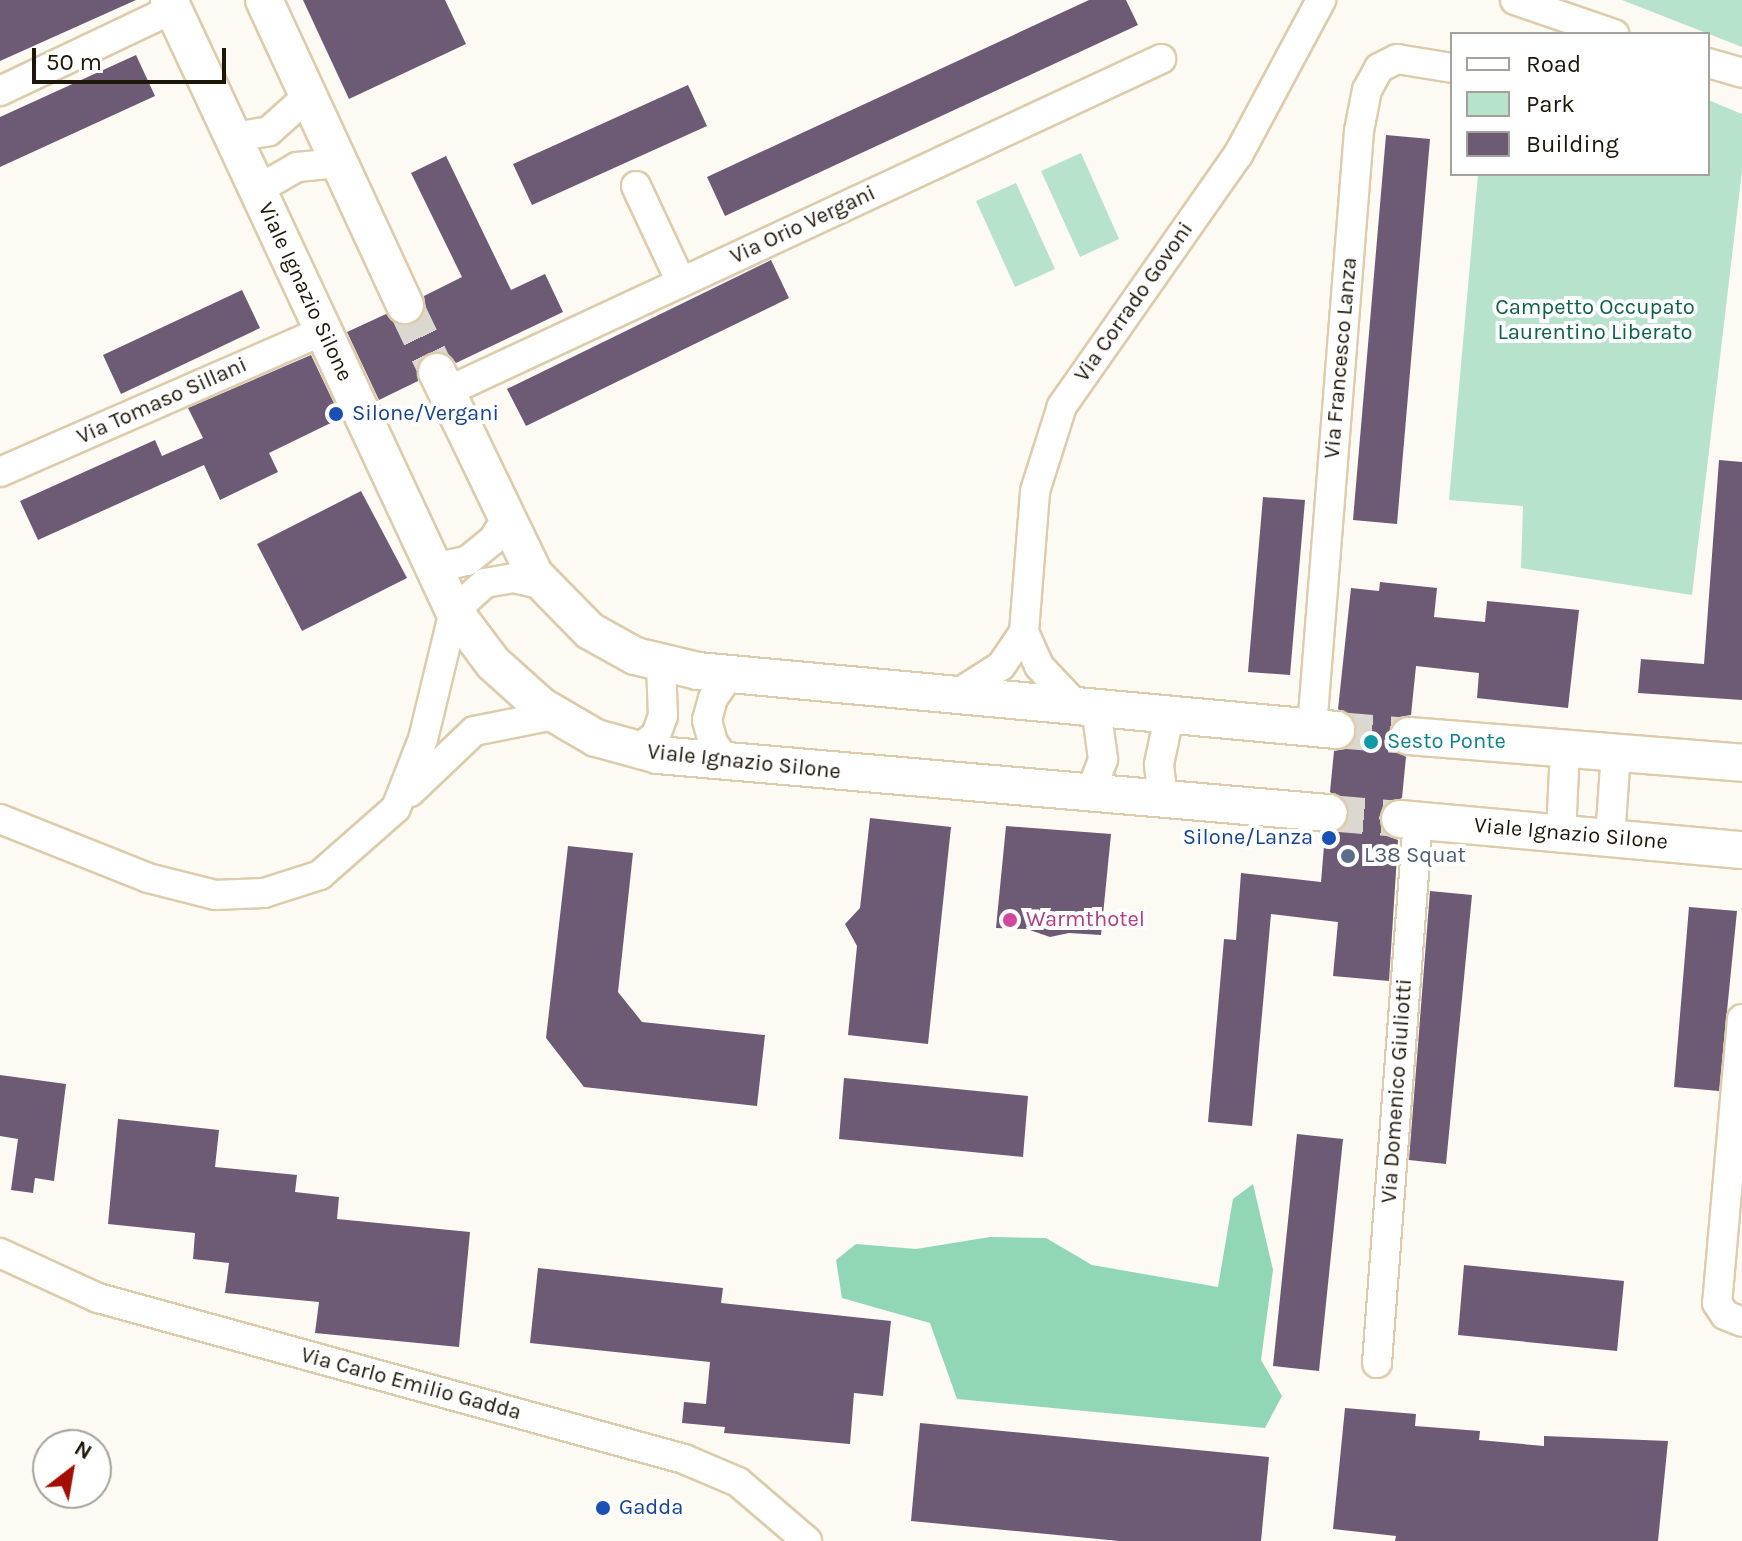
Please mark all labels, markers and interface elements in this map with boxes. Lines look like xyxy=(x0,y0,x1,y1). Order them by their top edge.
scale bar xyxy=(36,32,230,82)
legend xyxy=(1450,32,1710,176)
text: 50 m xyxy=(46,48,102,76)
text: Road xyxy=(1526,50,1581,78)
text: Park xyxy=(1526,90,1575,118)
text: Building xyxy=(1526,130,1619,158)
street label: Via Orio Vergani xyxy=(726,180,880,270)
street label: Viale Ignazio Silone xyxy=(252,198,358,386)
street label: Via Corrado Govoni xyxy=(1069,217,1199,387)
street label: Via Francesco Lanza xyxy=(1319,256,1363,460)
park label: Campetto Occupato Laurentino Liberato xyxy=(1495,294,1695,346)
street label: Via Tomaso Sillani xyxy=(73,352,251,450)
place label: Silone/Vergani xyxy=(352,401,499,427)
marker: Silone/Vergani xyxy=(327,405,345,423)
place label: Sesto Ponte xyxy=(1387,729,1506,755)
marker: Sesto Ponte xyxy=(1362,733,1380,751)
street label: Viale Ignazio Silone xyxy=(646,739,842,785)
street label: Viale Ignazio Silone xyxy=(1473,812,1669,856)
place label: Silone/Lanza xyxy=(1183,825,1313,851)
marker: Silone/Lanza xyxy=(1320,829,1338,847)
place label: L38 Squat xyxy=(1364,843,1466,869)
marker: L38 Squat xyxy=(1339,847,1357,865)
place label: Warmthotel xyxy=(1026,907,1145,933)
marker: Warmthotel xyxy=(1001,911,1019,929)
street label: Via Domenico Giuliotti xyxy=(1376,978,1418,1204)
street label: Via Carlo Emilio Gadda xyxy=(298,1342,524,1426)
north arrow xyxy=(32,1429,112,1509)
text: N xyxy=(70,1435,97,1465)
place label: Gadda xyxy=(619,1495,683,1521)
marker: Gadda xyxy=(594,1499,612,1517)

